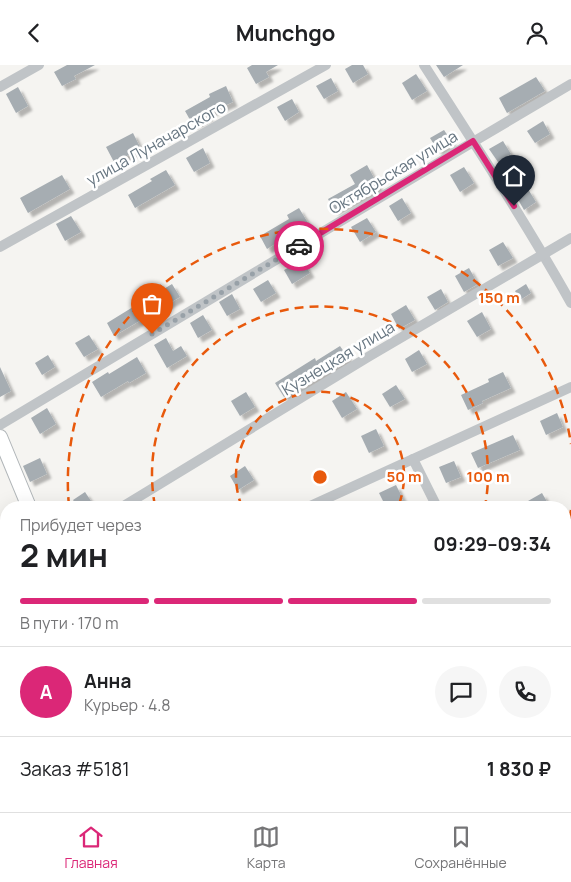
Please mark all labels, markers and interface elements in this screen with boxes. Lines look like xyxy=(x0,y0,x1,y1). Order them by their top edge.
text: Munchgo xyxy=(236,18,335,48)
icon: back xyxy=(20,19,48,47)
icon: person xyxy=(523,19,551,47)
street label: улица Луначарского xyxy=(82,95,230,191)
street label: Октябрьская улица xyxy=(325,125,461,219)
pin xyxy=(493,155,535,206)
icon: home xyxy=(500,162,528,190)
courier xyxy=(274,221,324,271)
icon: car xyxy=(285,232,313,260)
pin xyxy=(131,283,173,334)
text: 150 m xyxy=(478,287,520,308)
icon: bag xyxy=(138,290,166,318)
street label: Кузнецкая улица xyxy=(277,316,399,400)
text: 50 m xyxy=(386,466,422,487)
text: 100 m xyxy=(467,466,509,487)
centre of rings xyxy=(311,468,329,486)
text: Прибудет через xyxy=(20,514,142,536)
text: 09:29–09:34 xyxy=(433,531,551,557)
text: 2 мин xyxy=(20,533,108,577)
text: В пути · 170 m xyxy=(20,612,119,634)
button: chat xyxy=(435,666,487,718)
button: phone xyxy=(499,666,551,718)
text: Анна xyxy=(84,668,131,694)
text: А xyxy=(40,679,52,705)
text: Курьер · 4.8 xyxy=(84,694,171,716)
text: Заказ #5181 xyxy=(20,756,130,782)
text: 1 830 ₽ xyxy=(487,756,551,782)
tab: Главная xyxy=(64,823,118,872)
tab: Карта xyxy=(247,823,286,872)
tab: Сохранённые xyxy=(414,823,507,872)

